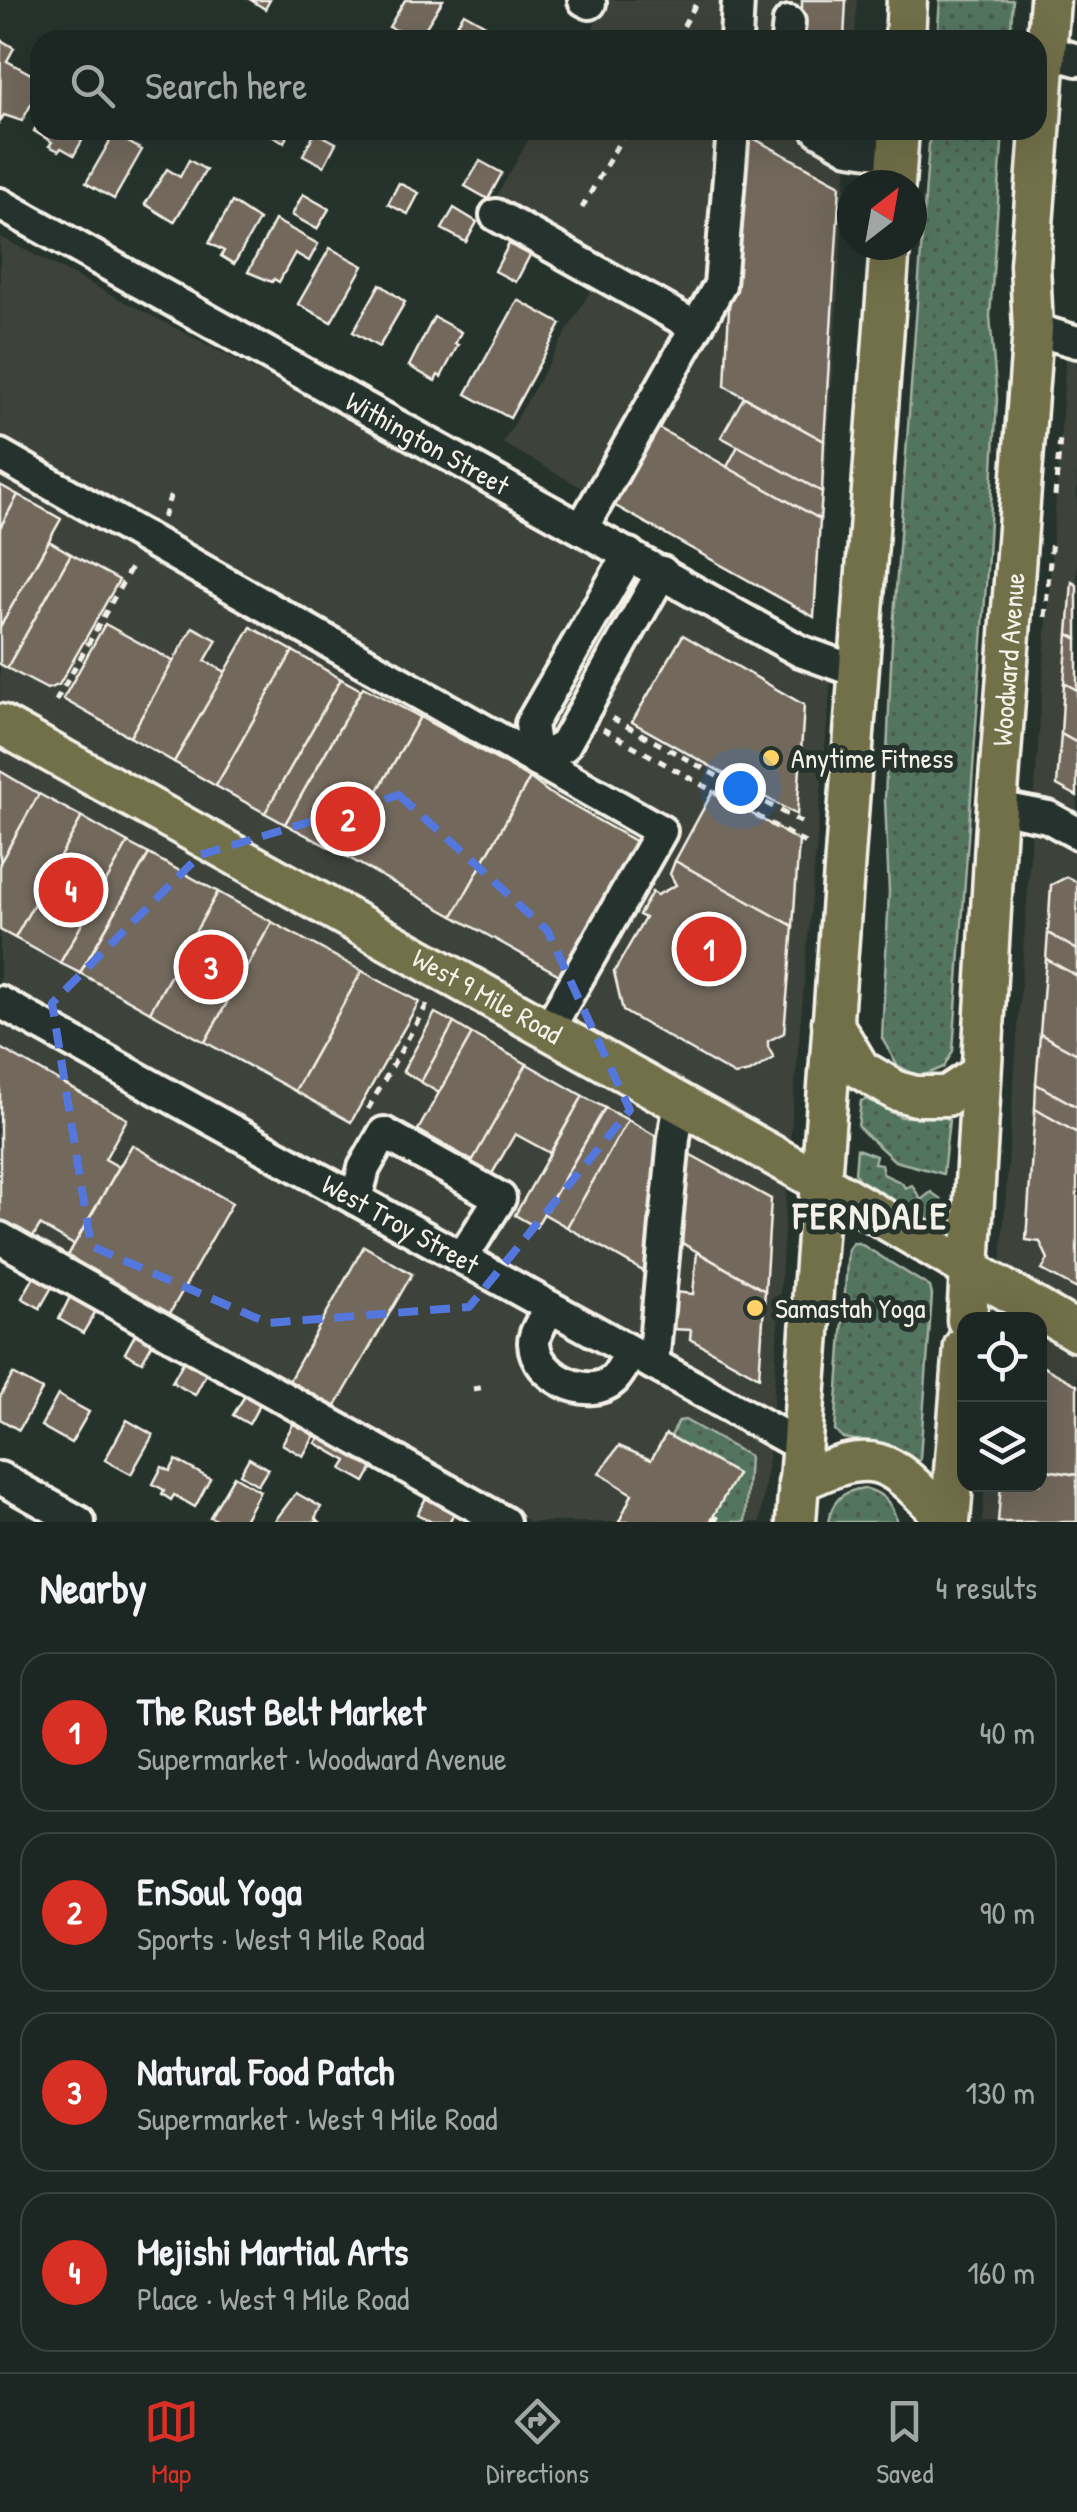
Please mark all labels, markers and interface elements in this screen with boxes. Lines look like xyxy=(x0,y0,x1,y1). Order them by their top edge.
search box xyxy=(30,30,1047,140)
icon: search xyxy=(65,58,120,113)
text: Search here xyxy=(145,59,307,111)
north arrow xyxy=(837,170,927,260)
street label: Withington Street xyxy=(339,382,517,504)
street label: Woodward Avenue xyxy=(983,571,1034,747)
place label: Anytime Fitness xyxy=(791,739,953,777)
marker: Anytime Fitness xyxy=(760,747,782,769)
your location xyxy=(715,763,766,814)
pin: 2 xyxy=(316,782,380,856)
pin: 4 xyxy=(38,852,104,928)
pin: 1 xyxy=(676,912,742,986)
pin: 3 xyxy=(178,930,244,1004)
street label: West 9 Mile Road xyxy=(406,939,569,1053)
street label: West Troy Street xyxy=(315,1165,486,1283)
district label: FERNDALE xyxy=(792,1189,949,1241)
place label: Samastah Yoga xyxy=(775,1289,926,1327)
marker: Samastah Yoga xyxy=(744,1297,766,1319)
map controls xyxy=(957,1312,1047,1492)
button: locate xyxy=(957,1312,1047,1402)
button: layers xyxy=(957,1402,1047,1492)
text: Nearby xyxy=(40,1559,147,1616)
text: 4 results xyxy=(936,1566,1037,1609)
text: The Rust Belt Market xyxy=(137,1685,426,1737)
text: 1 xyxy=(69,1711,80,1754)
text: 40 m xyxy=(980,1711,1035,1754)
text: Supermarket · Woodward Avenue xyxy=(137,1737,507,1780)
text: EnSoul Yoga xyxy=(137,1865,302,1917)
text: 2 xyxy=(67,1891,82,1934)
text: 90 m xyxy=(980,1891,1035,1934)
text: Sports · West 9 Mile Road xyxy=(137,1917,425,1960)
text: Natural Food Patch xyxy=(137,2045,394,2097)
text: 3 xyxy=(67,2071,82,2114)
text: 130 m xyxy=(966,2071,1035,2114)
text: Supermarket · West 9 Mile Road xyxy=(137,2097,498,2140)
text: Mejishi Martial Arts xyxy=(137,2225,408,2277)
text: 4 xyxy=(68,2251,81,2294)
text: 160 m xyxy=(967,2251,1035,2294)
text: Place · West 9 Mile Road xyxy=(137,2277,409,2320)
tab: Map xyxy=(144,2394,199,2492)
tab: Directions xyxy=(486,2394,589,2492)
tab: Saved xyxy=(876,2394,933,2492)

